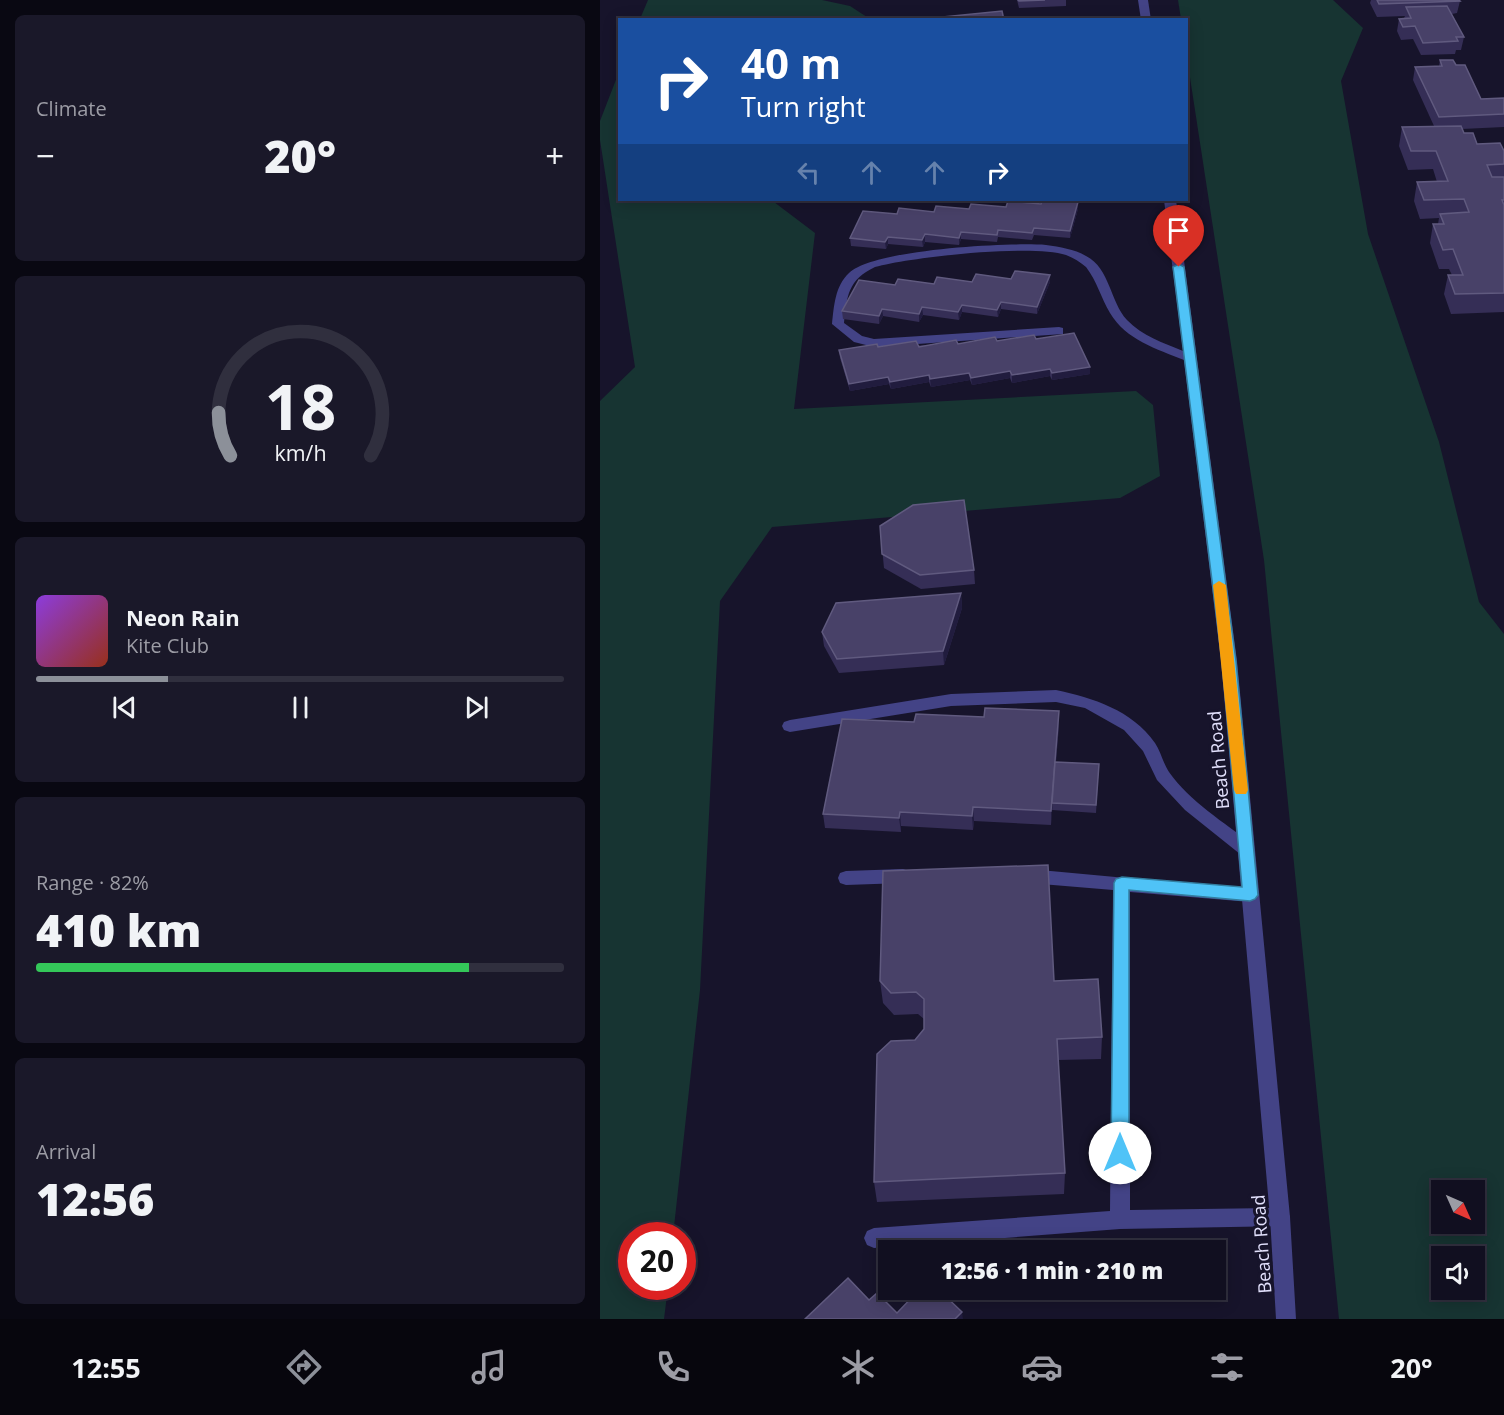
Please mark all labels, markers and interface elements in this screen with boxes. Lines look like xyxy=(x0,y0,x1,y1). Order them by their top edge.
text: 40 m xyxy=(741,34,841,91)
icon: right xyxy=(642,42,720,120)
text: Turn right xyxy=(741,88,866,125)
text: Climate xyxy=(36,95,107,122)
text: 20° xyxy=(264,125,336,186)
text: − xyxy=(36,133,55,178)
text: + xyxy=(545,133,564,178)
icon: left xyxy=(792,156,825,189)
icon: ahead xyxy=(855,156,888,189)
icon: ahead xyxy=(918,156,951,189)
icon: right xyxy=(981,156,1014,189)
pin xyxy=(1153,205,1204,267)
icon: arrive xyxy=(1162,214,1195,247)
text: 18 xyxy=(264,363,336,448)
text: km/h xyxy=(274,438,326,467)
text: Neon Rain xyxy=(126,602,240,632)
text: Kite Club xyxy=(126,632,209,659)
icon: previous xyxy=(108,691,141,724)
icon: pause xyxy=(284,691,317,724)
icon: next xyxy=(460,691,493,724)
street label: Beach Road xyxy=(1202,710,1234,810)
text: Range · 82% xyxy=(36,869,149,896)
text: 410 km xyxy=(36,899,201,960)
position arrow xyxy=(1088,1121,1152,1185)
text: Arrival xyxy=(36,1138,96,1165)
text: 12:56 xyxy=(36,1168,154,1229)
north arrow xyxy=(1431,1180,1485,1234)
map controls xyxy=(1431,1180,1485,1300)
street label: Beach Road xyxy=(1246,1194,1276,1294)
speed limit sign: 20 xyxy=(618,1222,696,1300)
button: sound xyxy=(1431,1246,1485,1300)
text: 12:56 · 1 min · 210 m xyxy=(941,1255,1163,1285)
icon: directions xyxy=(283,1346,325,1388)
icon: music xyxy=(468,1346,510,1388)
icon: phone xyxy=(652,1346,694,1388)
icon: climate xyxy=(837,1346,879,1388)
icon: car xyxy=(1021,1346,1063,1388)
icon: filters xyxy=(1206,1346,1248,1388)
text: 12:55 xyxy=(71,1349,141,1386)
text: 20° xyxy=(1390,1349,1433,1386)

